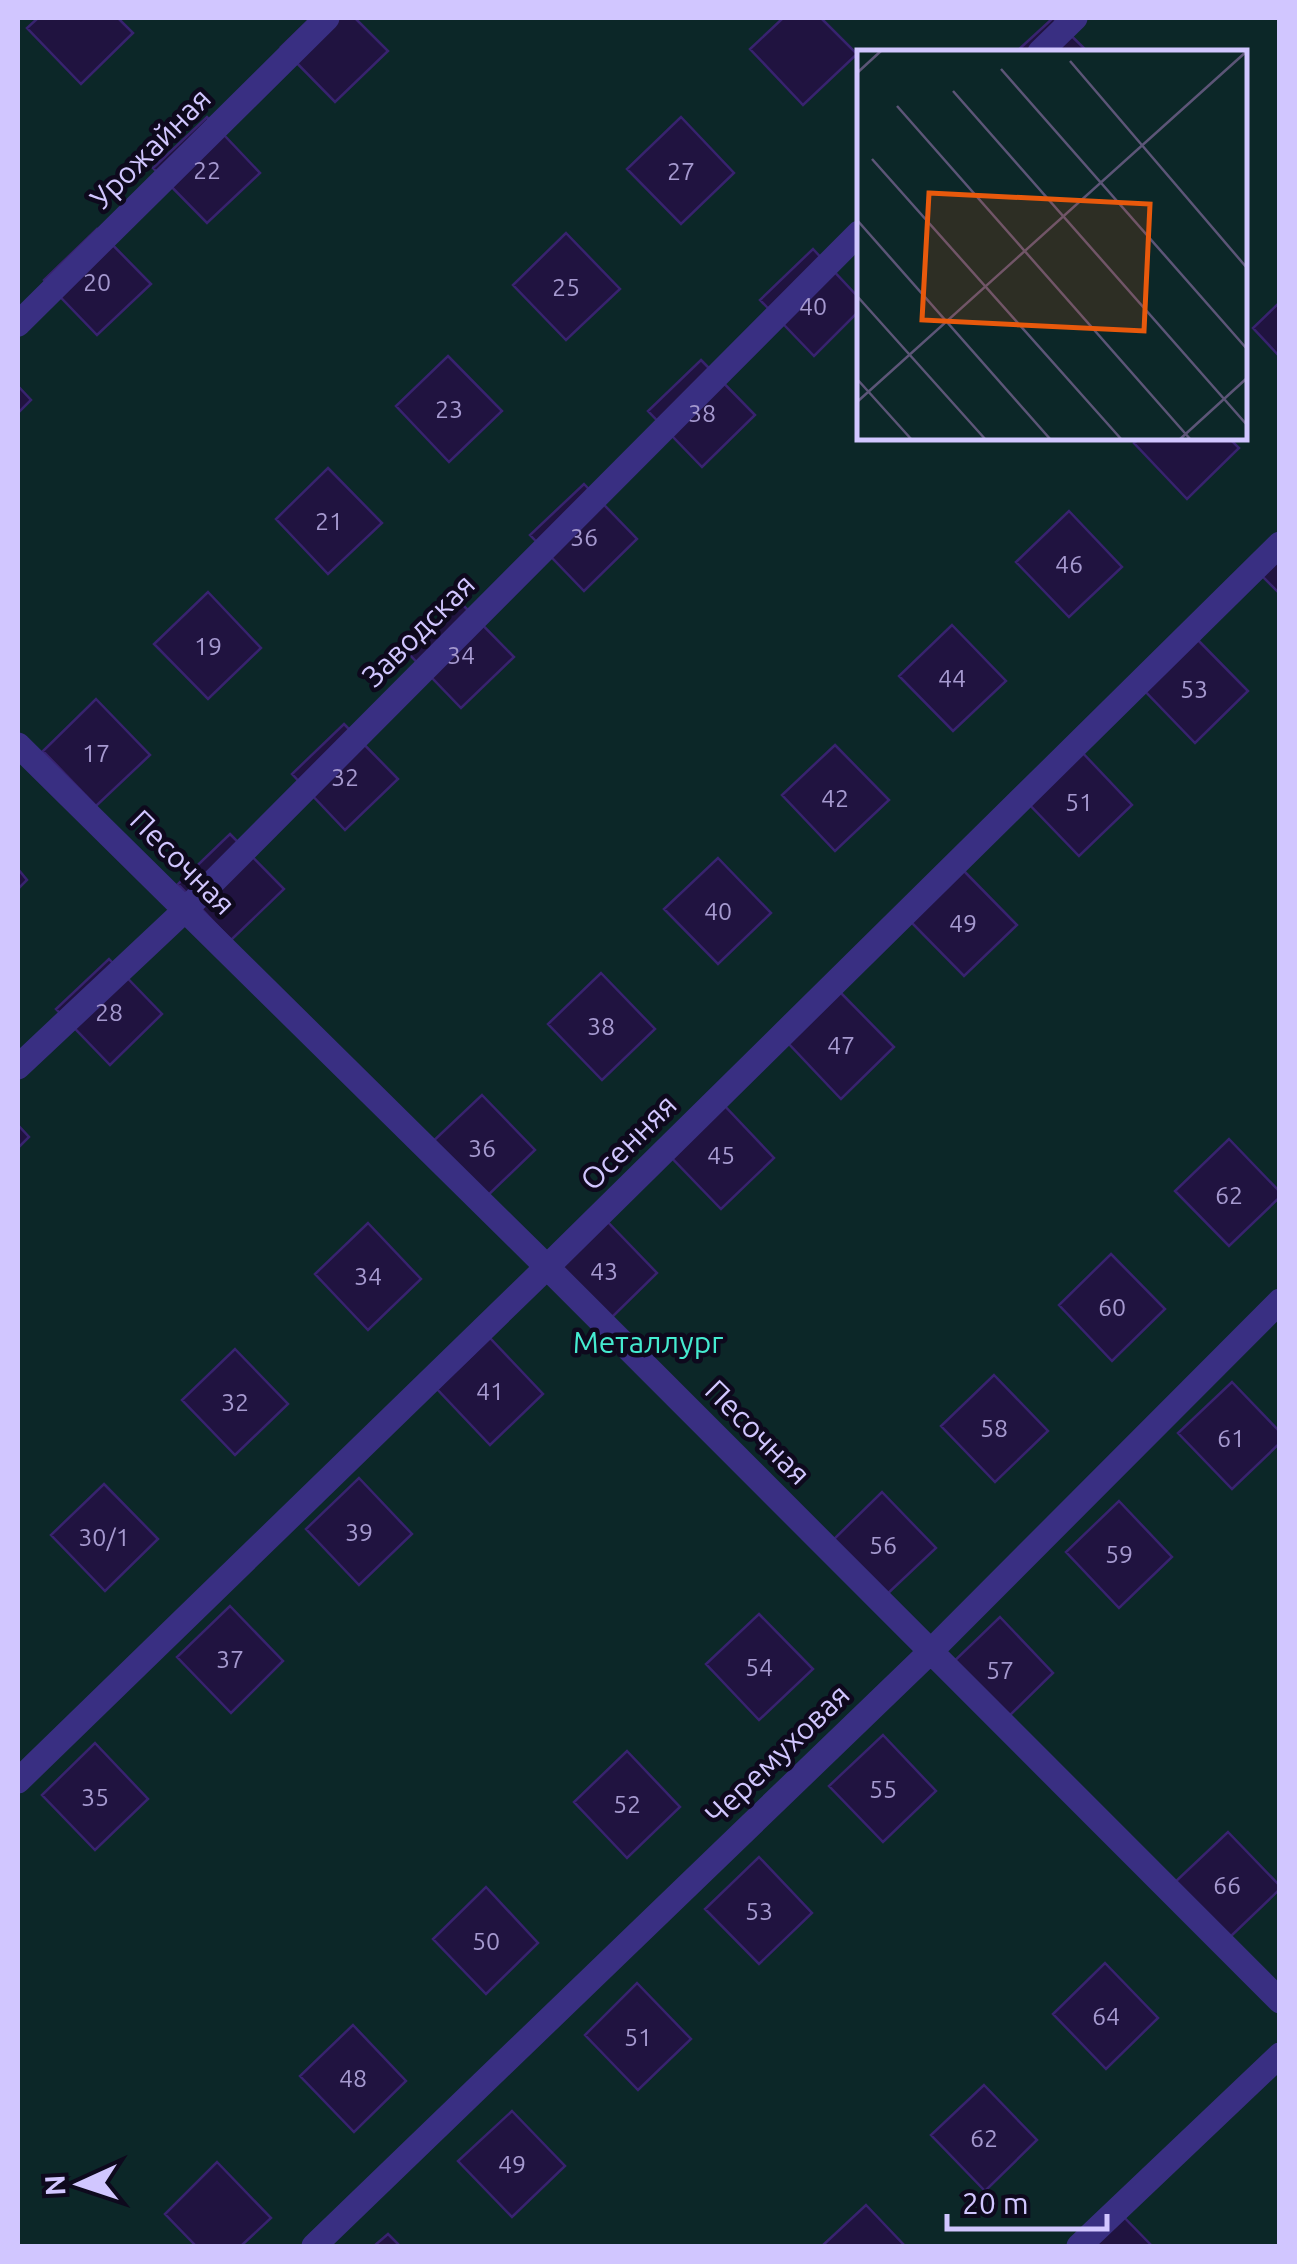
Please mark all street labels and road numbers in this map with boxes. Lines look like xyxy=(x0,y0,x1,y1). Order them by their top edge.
street label: Урожайная xyxy=(83,81,217,215)
street label: Заводская xyxy=(355,567,481,693)
street label: Песочная xyxy=(124,803,242,921)
street label: Осенняя xyxy=(573,1087,683,1197)
street label: Песочная xyxy=(699,1373,817,1491)
street label: Черемуховая xyxy=(698,1677,856,1831)

